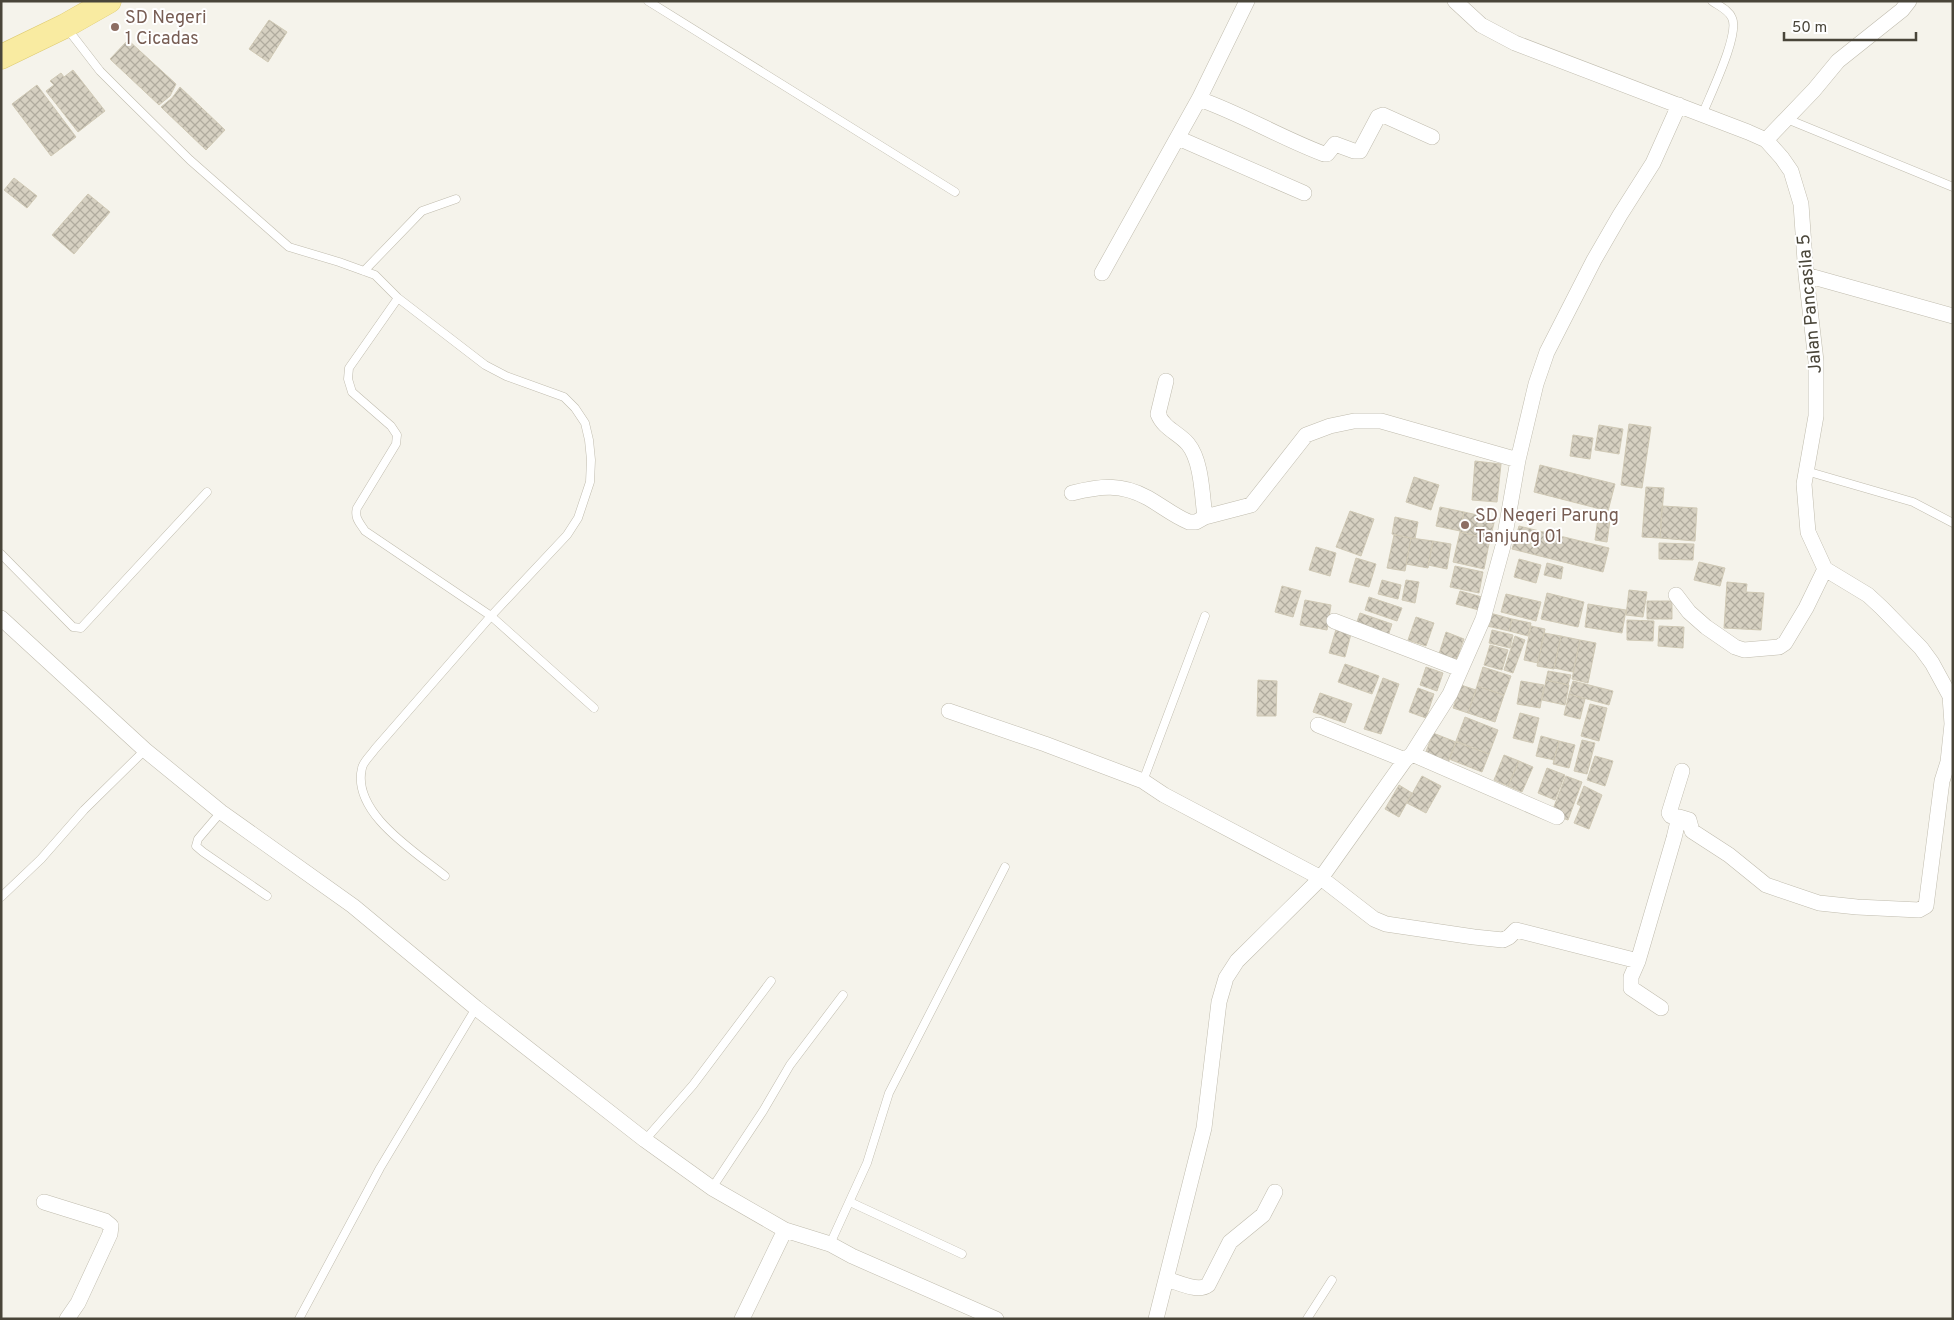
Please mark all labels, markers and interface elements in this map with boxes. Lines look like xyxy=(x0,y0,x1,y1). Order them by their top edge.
place label: SD Negeri 1 Cicadas xyxy=(125,7,206,51)
scale bar xyxy=(1784,10,1916,42)
text: 50 m xyxy=(1792,19,1827,38)
marker: SD Negeri 1 Cicadas xyxy=(109,21,121,33)
street label: Jalan Pancasila 5 xyxy=(1793,233,1828,375)
place label: SD Negeri Parung Tanjung 01 xyxy=(1475,505,1619,549)
marker: SD Negeri Parung Tanjung 01 xyxy=(1459,519,1471,531)

